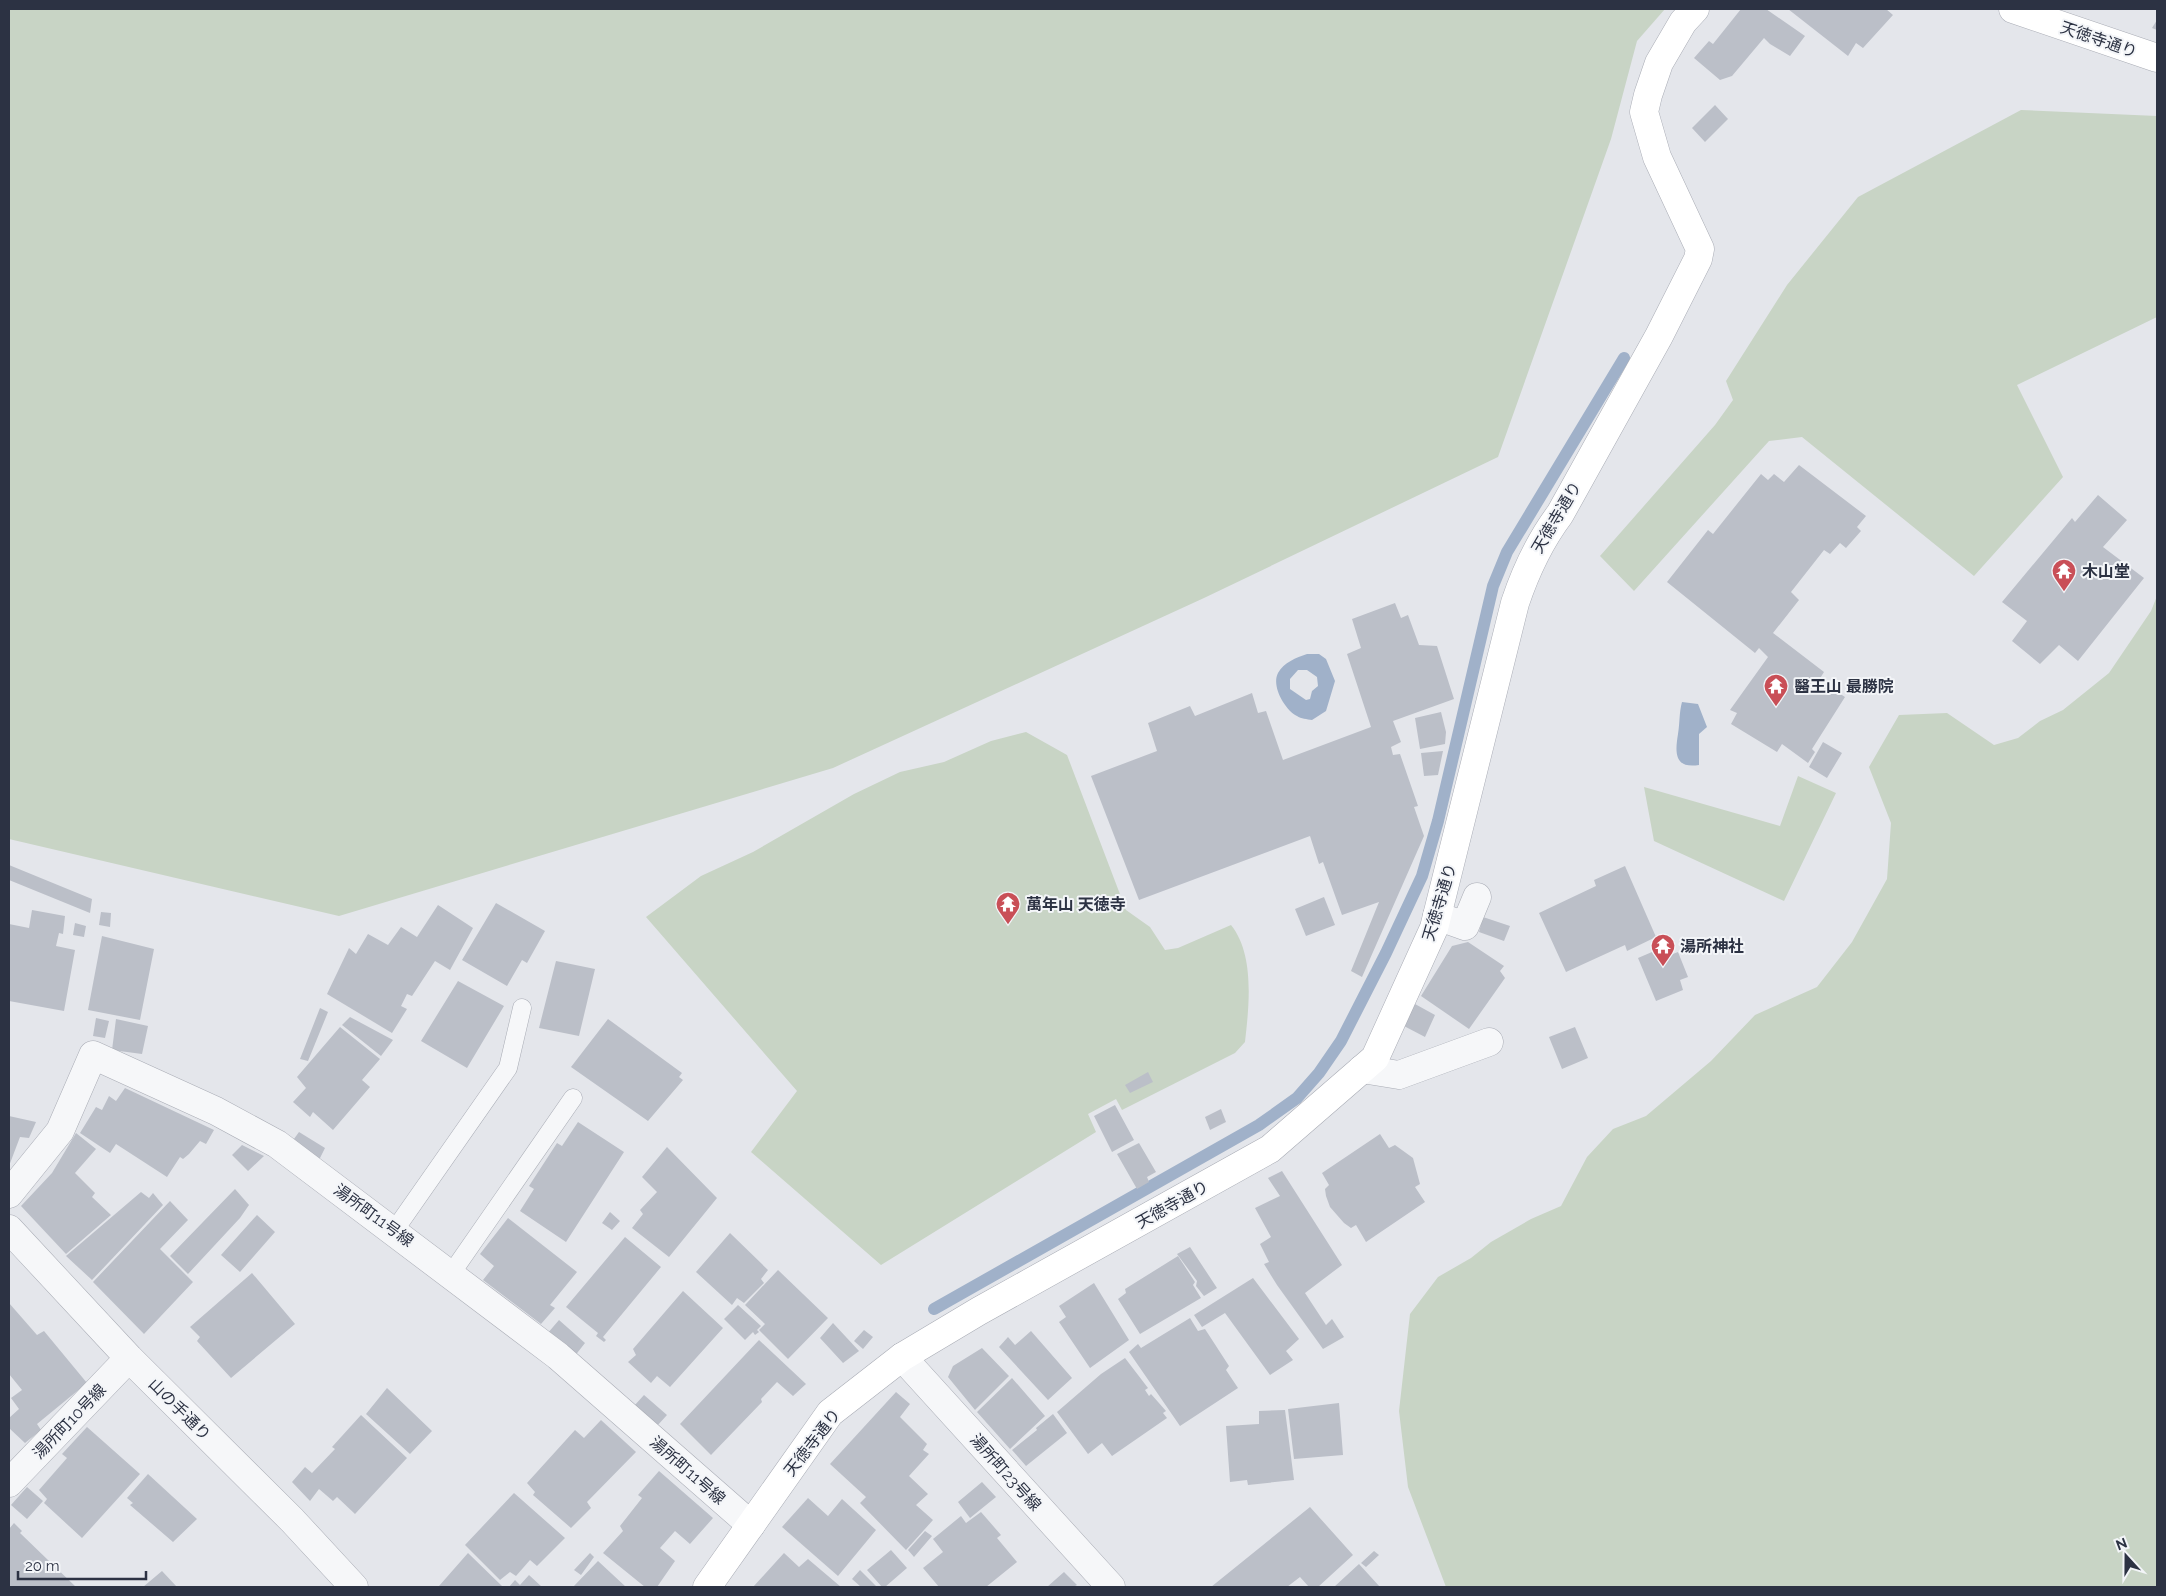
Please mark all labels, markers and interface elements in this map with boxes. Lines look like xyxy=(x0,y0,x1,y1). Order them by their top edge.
street label: 天徳寺通り xyxy=(2058,17,2140,61)
street label: 天徳寺通り xyxy=(1528,478,1585,556)
temple icon: 木山堂 xyxy=(2051,558,2077,592)
place label: 木山堂 xyxy=(2082,562,2130,581)
temple icon: 醫王山 最勝院 xyxy=(1763,673,1789,707)
place label: 醫王山 最勝院 xyxy=(1794,677,1894,696)
street label: 天徳寺通り xyxy=(1419,861,1460,943)
temple icon: 萬年山 天徳寺 xyxy=(995,891,1021,925)
place label: 萬年山 天徳寺 xyxy=(1026,895,1126,914)
temple icon: 湯所神社 xyxy=(1650,933,1676,967)
place label: 湯所神社 xyxy=(1680,937,1744,956)
street label: 天徳寺通り xyxy=(1133,1177,1212,1232)
street label: 湯所町11号線 xyxy=(330,1180,417,1251)
street label: 山の手通り xyxy=(145,1374,215,1444)
street label: 湯所町10号線 xyxy=(29,1380,110,1463)
street label: 天徳寺通り xyxy=(780,1405,845,1480)
street label: 湯所町23号線 xyxy=(966,1430,1045,1515)
street label: 湯所町11号線 xyxy=(646,1432,729,1508)
north arrow xyxy=(2101,1531,2151,1581)
text: N xyxy=(2113,1534,2129,1553)
scale bar xyxy=(18,1548,145,1580)
text: 20 m xyxy=(25,1557,60,1575)

